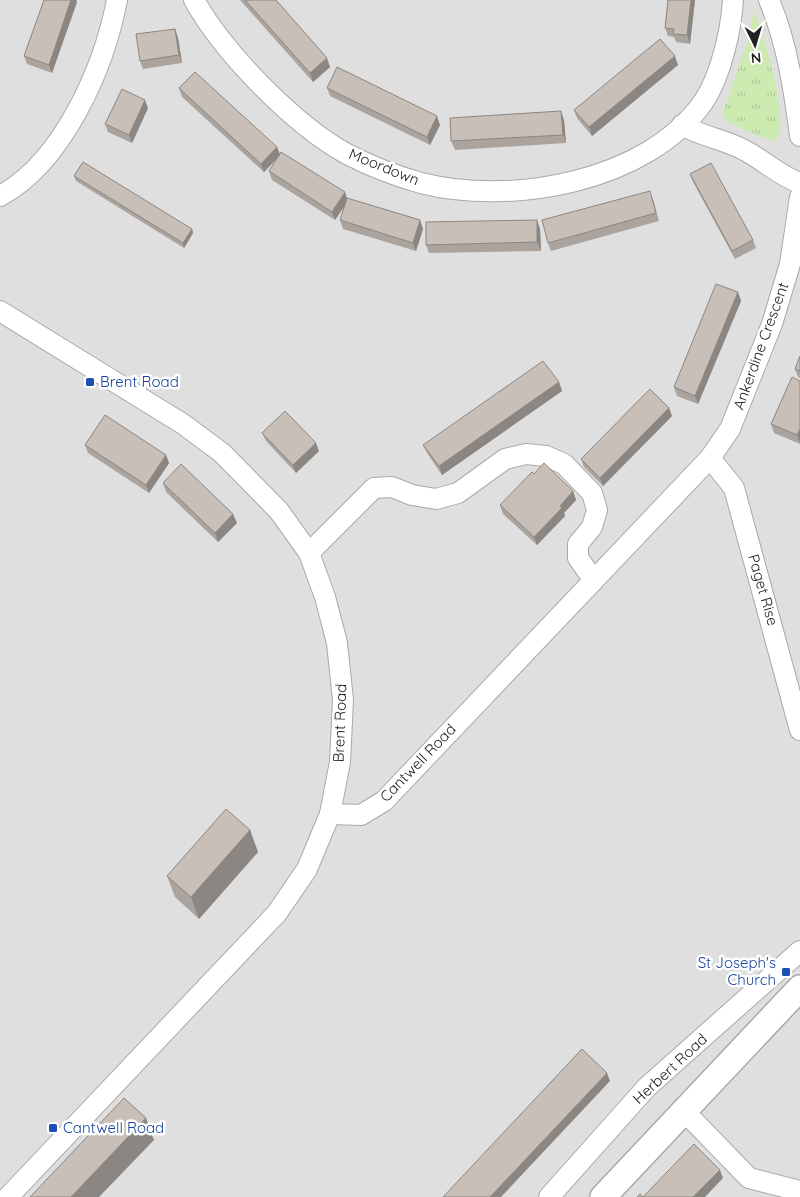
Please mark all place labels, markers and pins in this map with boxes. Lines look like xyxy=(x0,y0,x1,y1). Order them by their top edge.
place label: Brent Road xyxy=(100,372,179,391)
marker: Brent Road xyxy=(84,376,96,388)
place label: St Joseph's Church xyxy=(698,953,776,989)
marker: St Joseph's Church xyxy=(780,966,792,978)
place label: Cantwell Road xyxy=(63,1118,164,1137)
marker: Cantwell Road xyxy=(47,1122,59,1134)

